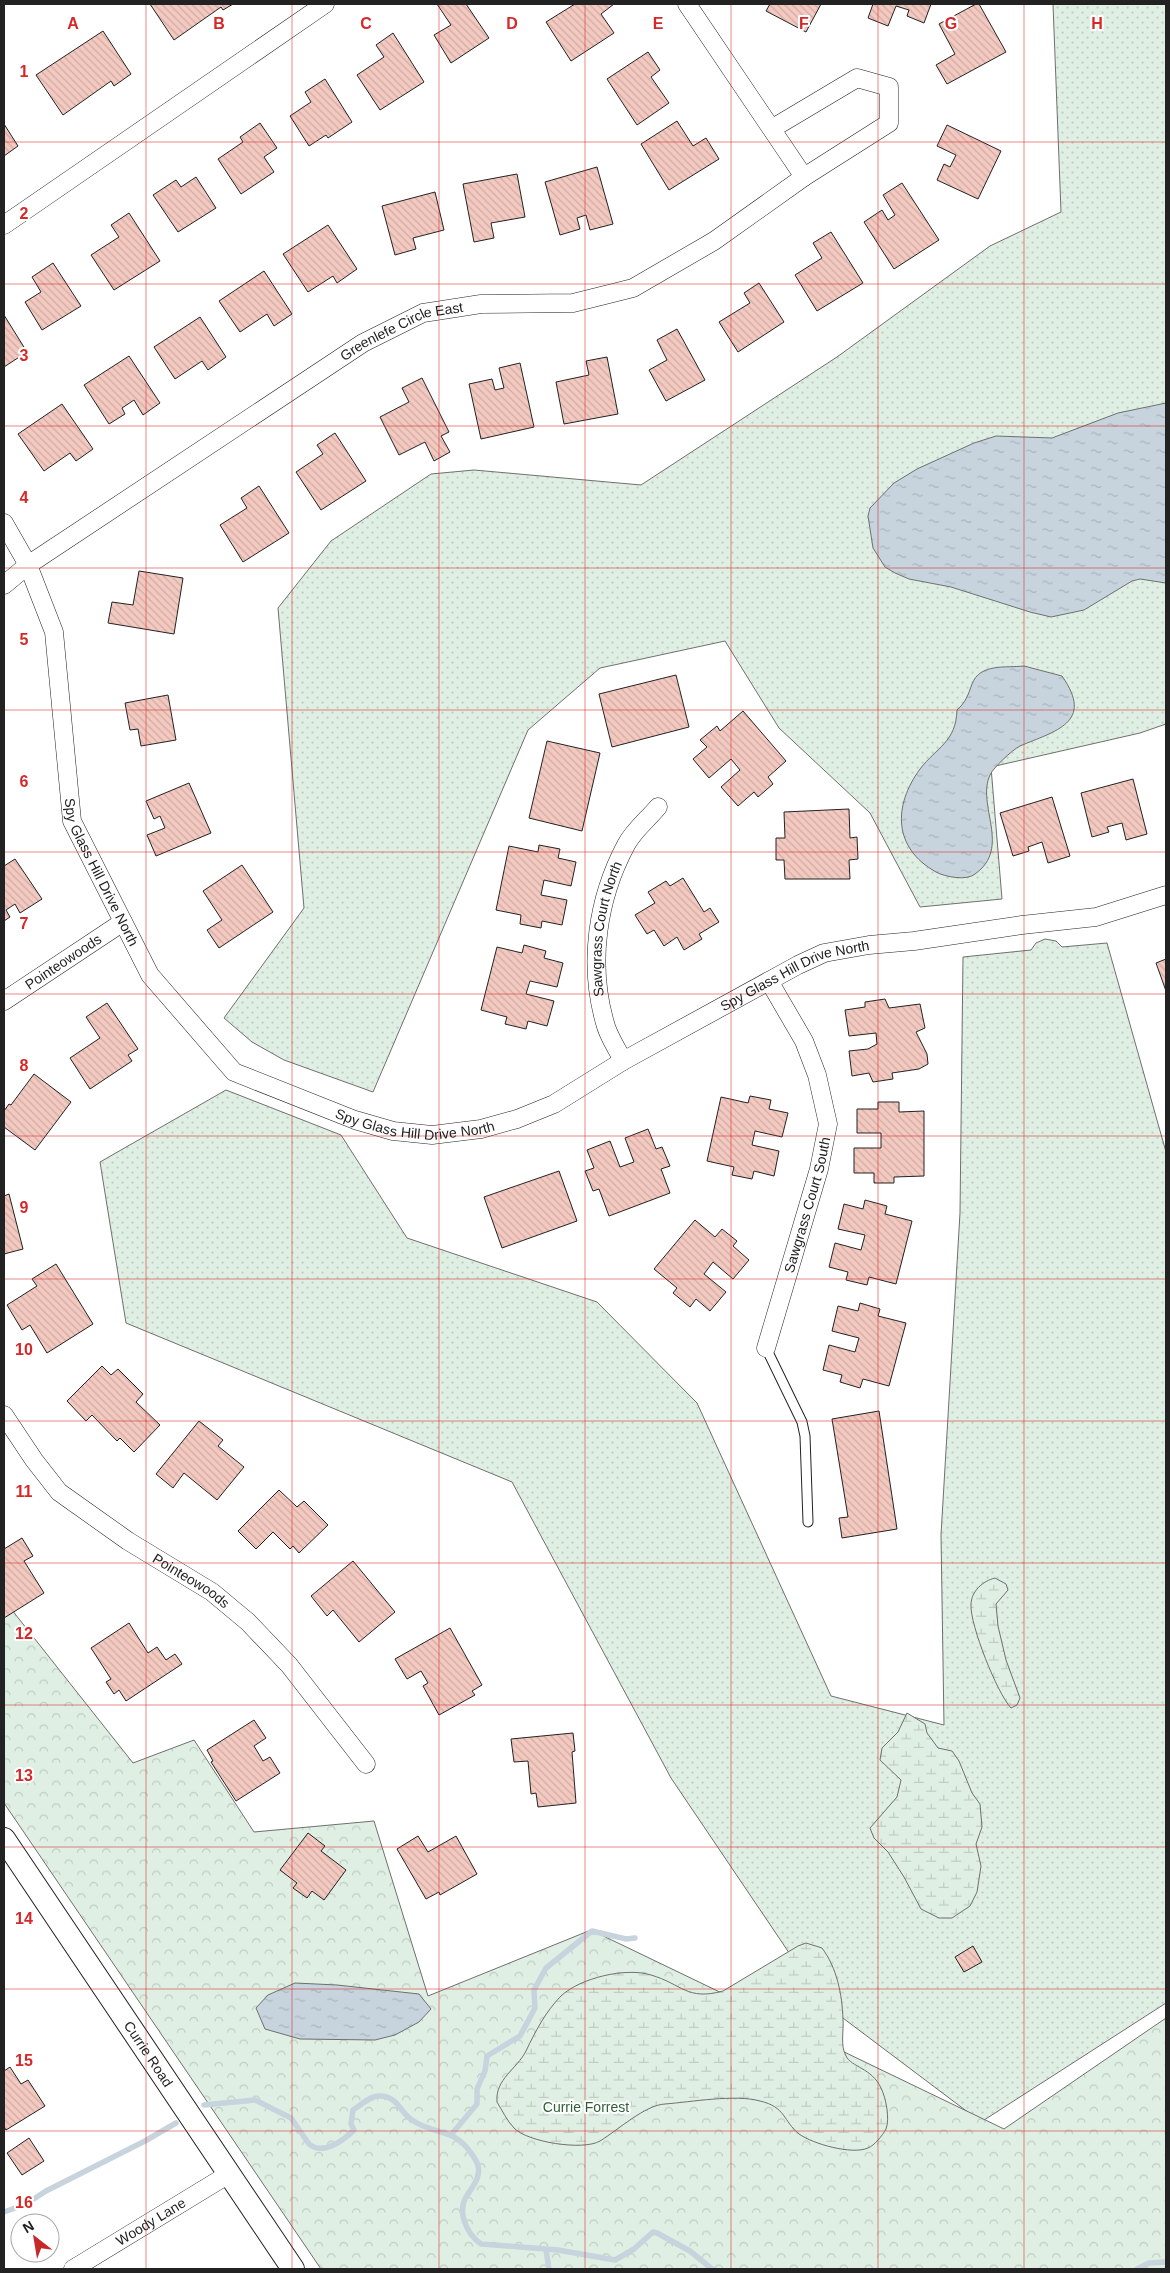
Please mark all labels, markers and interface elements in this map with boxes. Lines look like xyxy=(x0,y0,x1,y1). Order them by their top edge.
text: A xyxy=(67,15,79,32)
text: B xyxy=(213,15,225,32)
text: C xyxy=(360,15,372,32)
text: D xyxy=(506,15,518,32)
text: E xyxy=(653,15,664,32)
text: F xyxy=(799,15,809,32)
text: G xyxy=(945,15,957,32)
text: H xyxy=(1091,15,1103,32)
text: 1 xyxy=(20,63,29,80)
text: 2 xyxy=(20,205,29,222)
street label: Greenlefe Circle East xyxy=(337,299,464,364)
text: 3 xyxy=(20,347,29,364)
text: 4 xyxy=(20,489,29,506)
text: 5 xyxy=(20,631,29,648)
text: 6 xyxy=(20,773,29,790)
street label: Spy Glass Hill Drive North xyxy=(62,797,142,949)
street label: Sawgrass Court North xyxy=(588,859,625,998)
text: 7 xyxy=(20,915,29,932)
street label: Pointeowoods xyxy=(22,931,104,993)
street label: Spy Glass Hill Drive North xyxy=(717,937,871,1014)
text: 8 xyxy=(20,1057,29,1074)
street label: Spy Glass Hill Drive North xyxy=(333,1105,496,1143)
street label: Sawgrass Court South xyxy=(781,1136,833,1275)
text: 9 xyxy=(20,1199,29,1216)
text: 10 xyxy=(15,1341,33,1358)
text: 11 xyxy=(16,1483,33,1500)
street label: Pointeowoods xyxy=(150,1550,233,1611)
text: 12 xyxy=(15,1625,33,1642)
text: 13 xyxy=(15,1767,33,1784)
text: 14 xyxy=(15,1910,33,1927)
street label: Currie Road xyxy=(121,2018,176,2090)
text: 15 xyxy=(15,2052,33,2069)
park label: Currie Forrest xyxy=(543,2099,629,2115)
text: 16 xyxy=(15,2194,33,2211)
street label: Woody Lane xyxy=(113,2194,189,2249)
north arrow xyxy=(10,2213,60,2263)
text: N xyxy=(20,2217,37,2236)

